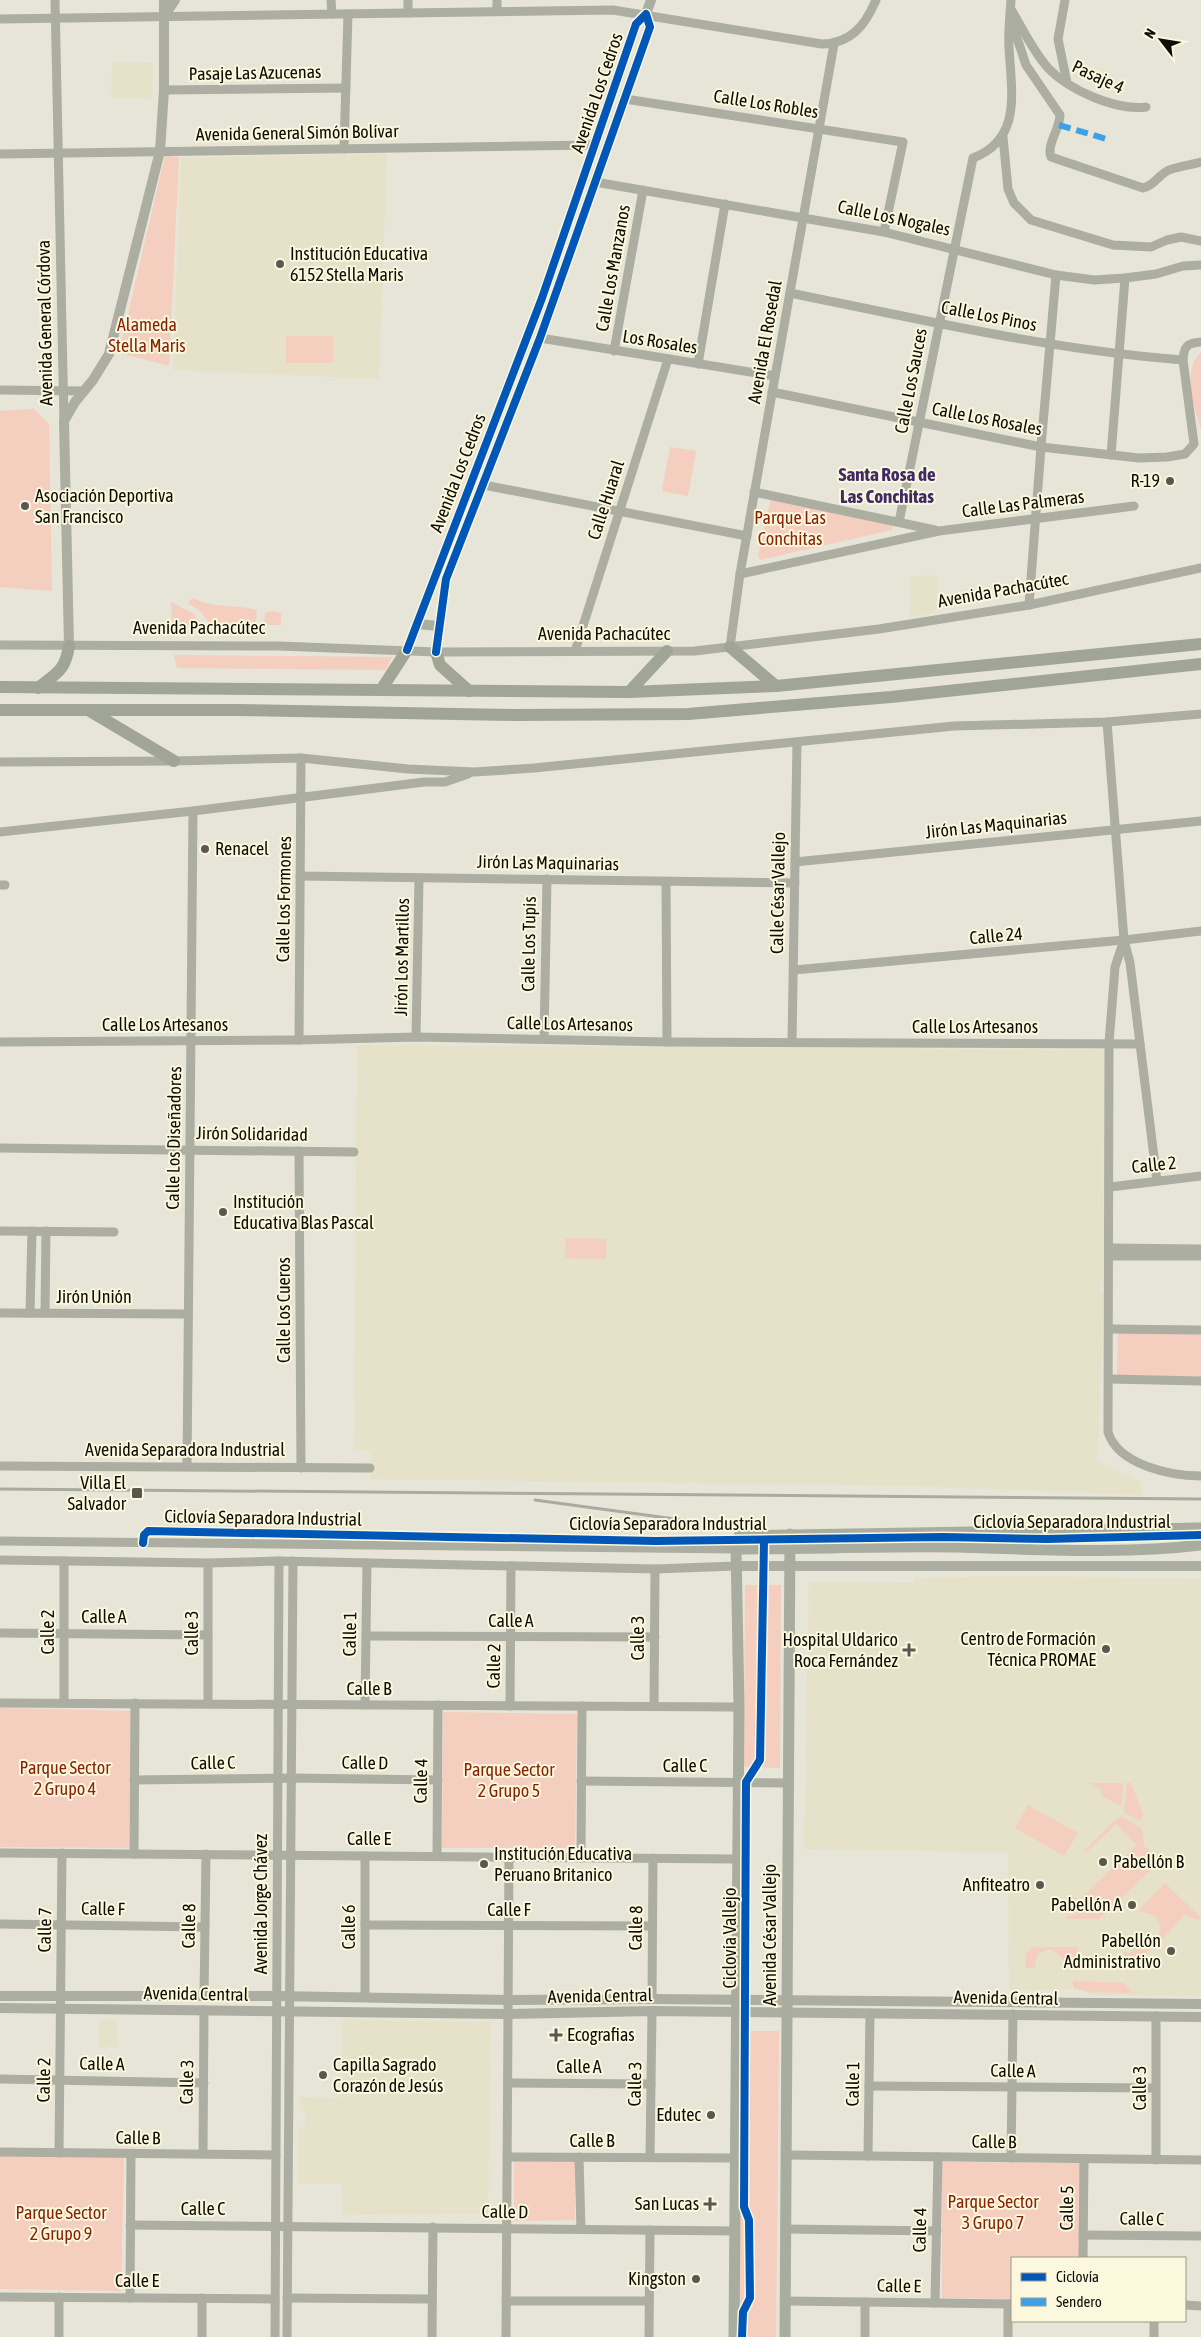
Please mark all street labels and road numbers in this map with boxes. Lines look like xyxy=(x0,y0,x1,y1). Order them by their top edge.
street label: Avenida Los Cedros xyxy=(566,30,627,156)
street label: Pasaje 4 xyxy=(1069,55,1127,98)
street label: Pasaje Las Azucenas xyxy=(188,61,322,84)
street label: Calle Los Robles xyxy=(712,85,820,122)
street label: Avenida General Simón Bolívar xyxy=(195,120,399,145)
street label: Calle Los Nogales xyxy=(836,195,952,240)
street label: Calle Los Manzanos xyxy=(591,203,634,333)
street label: Avenida General Córdova xyxy=(33,240,56,406)
street label: Avenida El Rosedal xyxy=(743,278,786,405)
street label: Calle Los Pinos xyxy=(940,296,1039,335)
street label: Los Rosales xyxy=(621,325,699,358)
street label: Calle Los Sauces xyxy=(890,327,931,435)
street label: Calle Los Rosales xyxy=(930,398,1044,440)
street label: Avenida Los Cedros xyxy=(425,410,490,535)
street label: Calle Huaral xyxy=(583,457,628,542)
street label: Calle Las Palmeras xyxy=(961,486,1085,521)
street label: Avenida Pachacútec xyxy=(936,568,1070,611)
street label: Avenida Pachacútec xyxy=(133,617,265,638)
street label: Avenida Pachacútec xyxy=(538,623,670,644)
street label: Jirón Las Maquinarias xyxy=(924,807,1068,842)
street label: Calle César Vallejo xyxy=(766,832,789,954)
street label: Calle Los Formones xyxy=(272,836,295,962)
street label: Jirón Las Maquinarias xyxy=(477,851,619,874)
street label: Calle Los Tupis xyxy=(517,896,540,992)
street label: Jirón Los Martillos xyxy=(390,898,413,1016)
street label: Calle 24 xyxy=(968,923,1023,948)
street label: Calle Los Artesanos xyxy=(507,1012,633,1035)
street label: Calle Los Artesanos xyxy=(102,1014,228,1035)
street label: Calle Los Artesanos xyxy=(912,1016,1038,1037)
street label: Calle Los Diseñadores xyxy=(162,1066,185,1210)
street label: Jirón Solidaridad xyxy=(196,1122,308,1145)
street label: Calle 2 xyxy=(1131,1152,1177,1177)
street label: Calle Los Cueros xyxy=(273,1257,294,1363)
street label: Jirón Unión xyxy=(56,1286,132,1307)
street label: Avenida Separadora Industrial xyxy=(85,1439,285,1460)
street label: Ciclovía Separadora Industrial xyxy=(164,1505,362,1530)
street label: Ciclovía Separadora Industrial xyxy=(973,1511,1171,1532)
street label: Ciclovía Separadora Industrial xyxy=(569,1513,767,1534)
street label: Calle A xyxy=(81,1606,127,1627)
street label: Calle 2 xyxy=(37,1610,58,1654)
street label: Calle A xyxy=(488,1610,534,1631)
street label: Calle 3 xyxy=(181,1611,202,1655)
street label: Calle 1 xyxy=(339,1611,360,1657)
street label: Calle 3 xyxy=(627,1616,648,1660)
street label: Calle 2 xyxy=(483,1643,504,1689)
street label: Calle B xyxy=(347,1678,392,1699)
street label: Calle C xyxy=(191,1752,235,1773)
street label: Calle D xyxy=(342,1752,388,1773)
street label: Calle C xyxy=(663,1755,707,1776)
street label: Calle 4 xyxy=(410,1758,431,1804)
street label: Calle E xyxy=(347,1828,391,1849)
street label: Avenida Jorge Chávez xyxy=(250,1833,271,1974)
street label: Avenida César Vallejo xyxy=(759,1864,780,2006)
street label: Ciclovía Vallejo xyxy=(719,1888,740,1988)
street label: Calle F xyxy=(81,1898,126,1919)
street label: Calle F xyxy=(487,1899,532,1920)
street label: Calle 8 xyxy=(178,1903,199,1949)
street label: Calle 6 xyxy=(338,1905,359,1949)
street label: Calle 8 xyxy=(625,1905,646,1951)
street label: Calle 7 xyxy=(34,1907,55,1953)
street label: Avenida Central xyxy=(143,1982,249,2005)
street label: Avenida Central xyxy=(547,1984,653,2007)
street label: Avenida Central xyxy=(953,1986,1059,2009)
street label: Calle A xyxy=(79,2053,125,2074)
street label: Calle A xyxy=(556,2056,602,2077)
street label: Calle 2 xyxy=(33,2057,54,2103)
street label: Calle 3 xyxy=(176,2059,197,2105)
street label: Calle A xyxy=(990,2060,1036,2081)
street label: Calle 3 xyxy=(624,2061,645,2107)
street label: Calle 1 xyxy=(842,2061,863,2107)
street label: Calle 3 xyxy=(1129,2066,1150,2110)
street label: Calle B xyxy=(115,2127,161,2148)
street label: Calle B xyxy=(570,2130,615,2151)
street label: Calle B xyxy=(971,2131,1017,2152)
street label: Calle 5 xyxy=(1056,2185,1077,2231)
street label: Calle C xyxy=(181,2198,225,2219)
street label: Calle D xyxy=(482,2201,528,2222)
street label: Calle 4 xyxy=(909,2207,930,2253)
street label: Calle C xyxy=(1120,2208,1164,2229)
street label: Calle E xyxy=(115,2270,159,2291)
street label: Calle E xyxy=(877,2275,922,2296)

